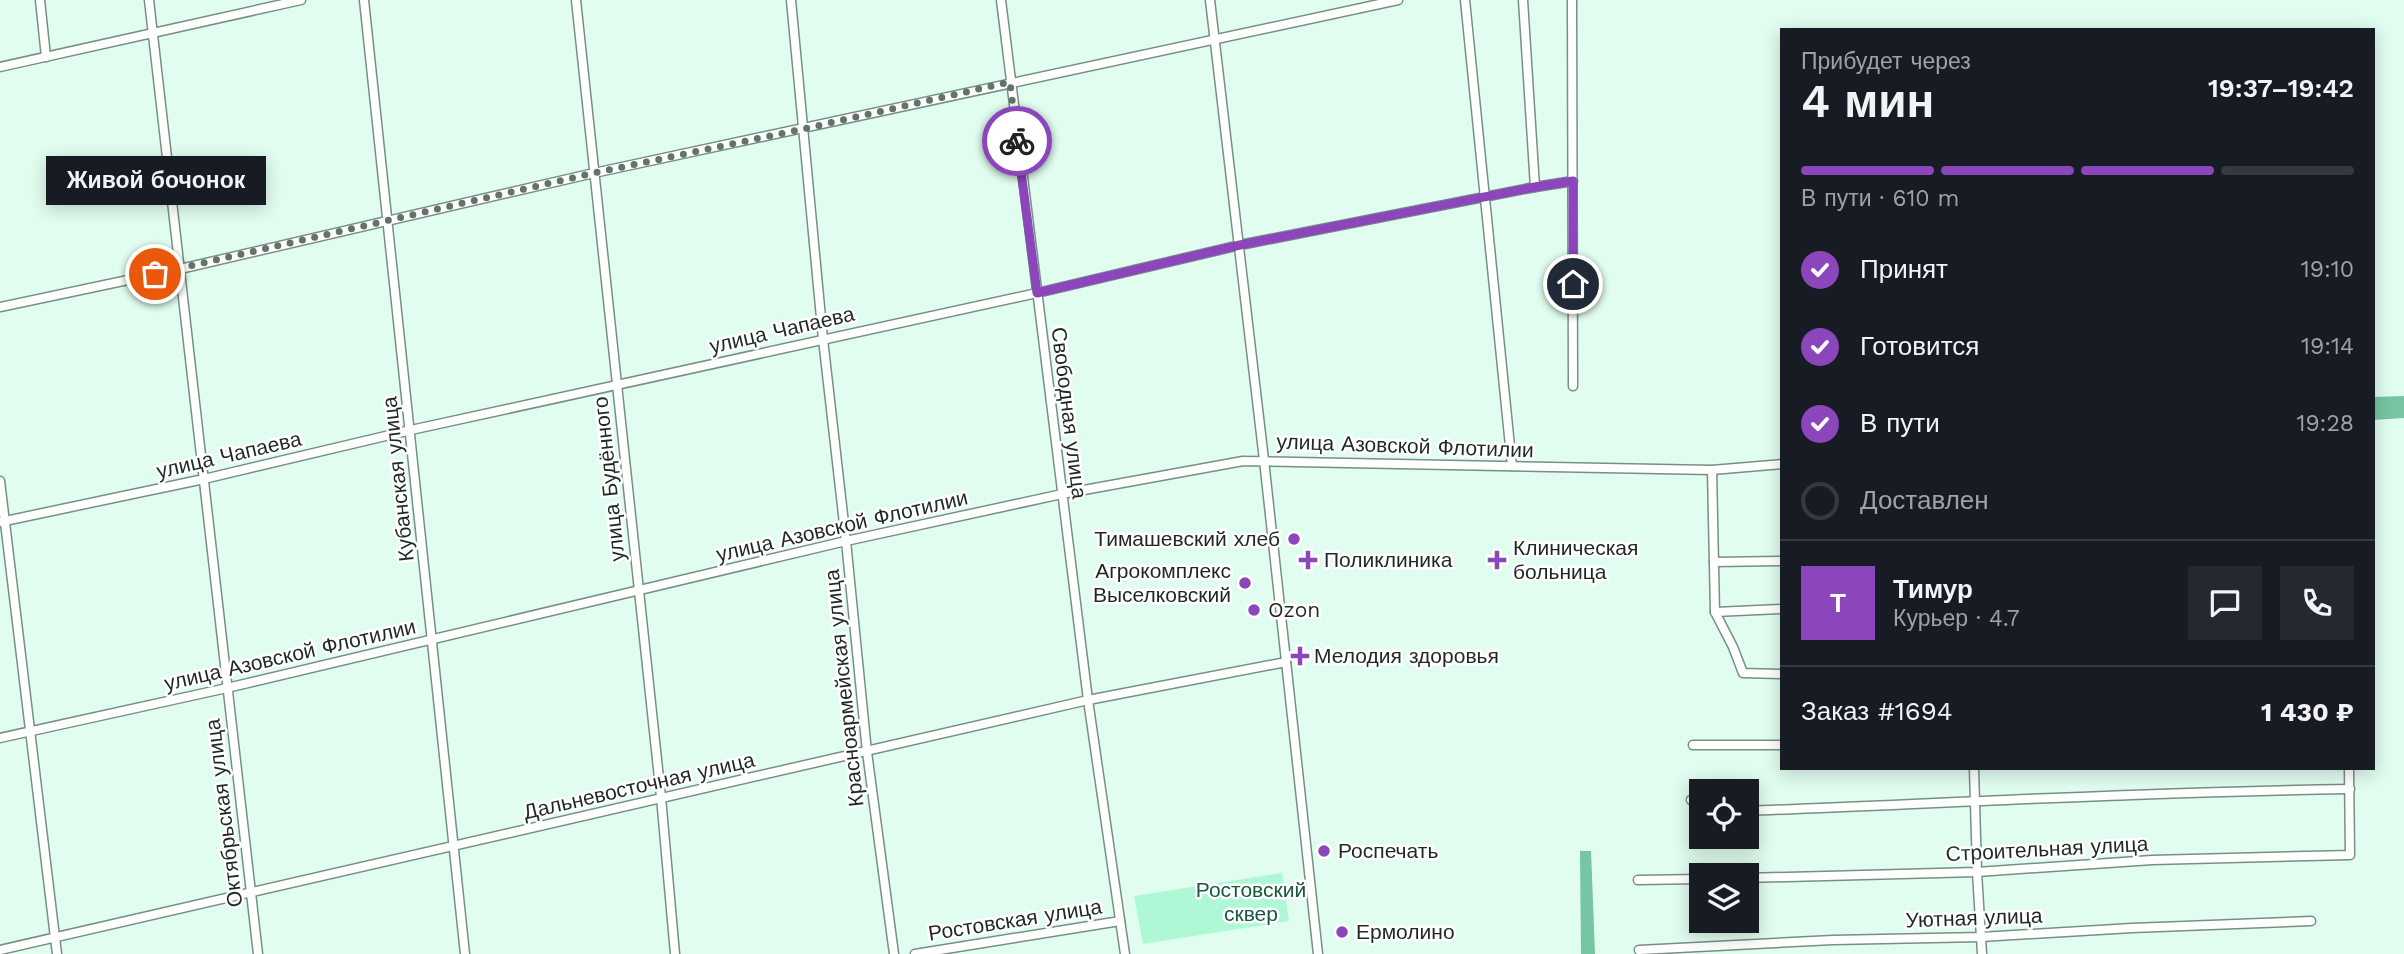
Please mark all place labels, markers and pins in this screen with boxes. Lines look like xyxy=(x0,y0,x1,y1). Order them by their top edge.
callout: Живой бочонок xyxy=(45,155,265,204)
pin xyxy=(125,244,185,304)
pin xyxy=(1543,254,1603,314)
place label: Тимашевский хлеб xyxy=(1094,526,1280,551)
marker: Тимашевский хлеб xyxy=(1286,531,1302,547)
place label: Клиническая больница xyxy=(1513,535,1638,584)
place label: Поликлиника xyxy=(1324,547,1453,572)
marker: Поликлиника xyxy=(1298,550,1318,570)
marker: Клиническая больница xyxy=(1487,550,1507,570)
place label: Агрокомплекс Выселковский xyxy=(1093,558,1231,607)
marker: Агрокомплекс Выселковский xyxy=(1237,575,1253,591)
place label: Ozon xyxy=(1268,597,1320,622)
marker: Ozon xyxy=(1246,602,1262,618)
place label: Мелодия здоровья xyxy=(1314,643,1499,668)
marker: Мелодия здоровья xyxy=(1292,648,1308,664)
place label: Роспечать xyxy=(1338,838,1438,863)
marker: Роспечать xyxy=(1316,843,1332,859)
place label: Ермолино xyxy=(1356,919,1455,944)
marker: Ермолино xyxy=(1334,924,1350,940)

